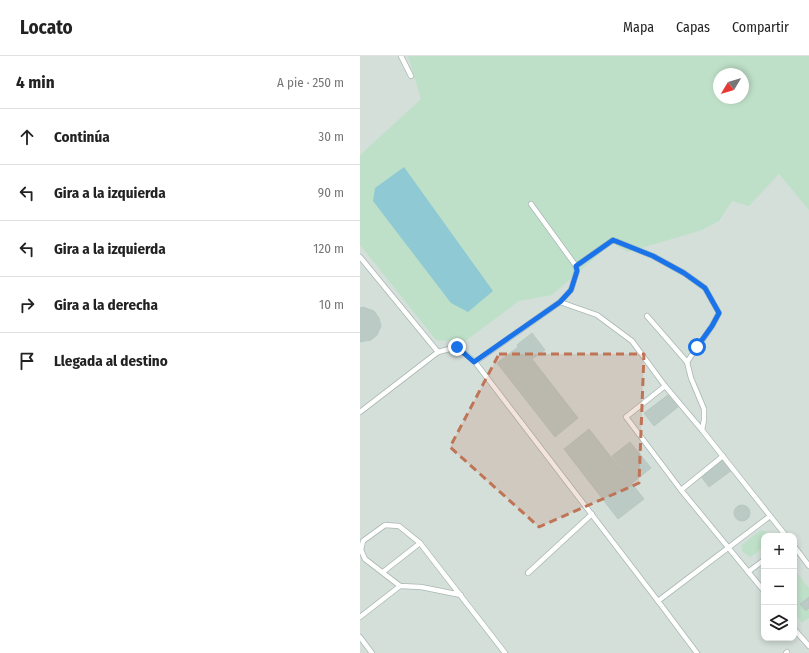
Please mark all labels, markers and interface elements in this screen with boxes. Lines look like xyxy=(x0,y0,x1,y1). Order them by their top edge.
text: Locato xyxy=(20,16,73,39)
text: Mapa xyxy=(623,19,654,36)
text: Capas xyxy=(676,19,710,36)
text: Compartir xyxy=(732,19,789,36)
north arrow xyxy=(713,68,749,104)
text: 4 min xyxy=(16,72,55,93)
text: A pie · 250 m xyxy=(277,75,344,90)
icon: ahead xyxy=(16,126,38,148)
text: Continúa xyxy=(54,128,110,146)
text: 30 m xyxy=(318,129,344,144)
icon: left xyxy=(16,182,38,204)
text: Gira a la izquierda xyxy=(54,184,166,202)
text: 90 m xyxy=(318,185,344,200)
icon: left xyxy=(16,238,38,260)
text: Gira a la izquierda xyxy=(54,240,166,258)
text: 120 m xyxy=(313,241,344,256)
icon: right xyxy=(16,294,38,316)
text: Gira a la derecha xyxy=(54,296,158,314)
text: 10 m xyxy=(319,297,344,312)
route end xyxy=(448,338,466,356)
route start xyxy=(688,338,706,356)
icon: arrive xyxy=(16,350,38,372)
text: Llegada al destino xyxy=(54,352,168,370)
map controls xyxy=(761,533,797,641)
button: + xyxy=(761,533,797,569)
button: − xyxy=(761,569,797,605)
button: layers xyxy=(761,605,797,641)

